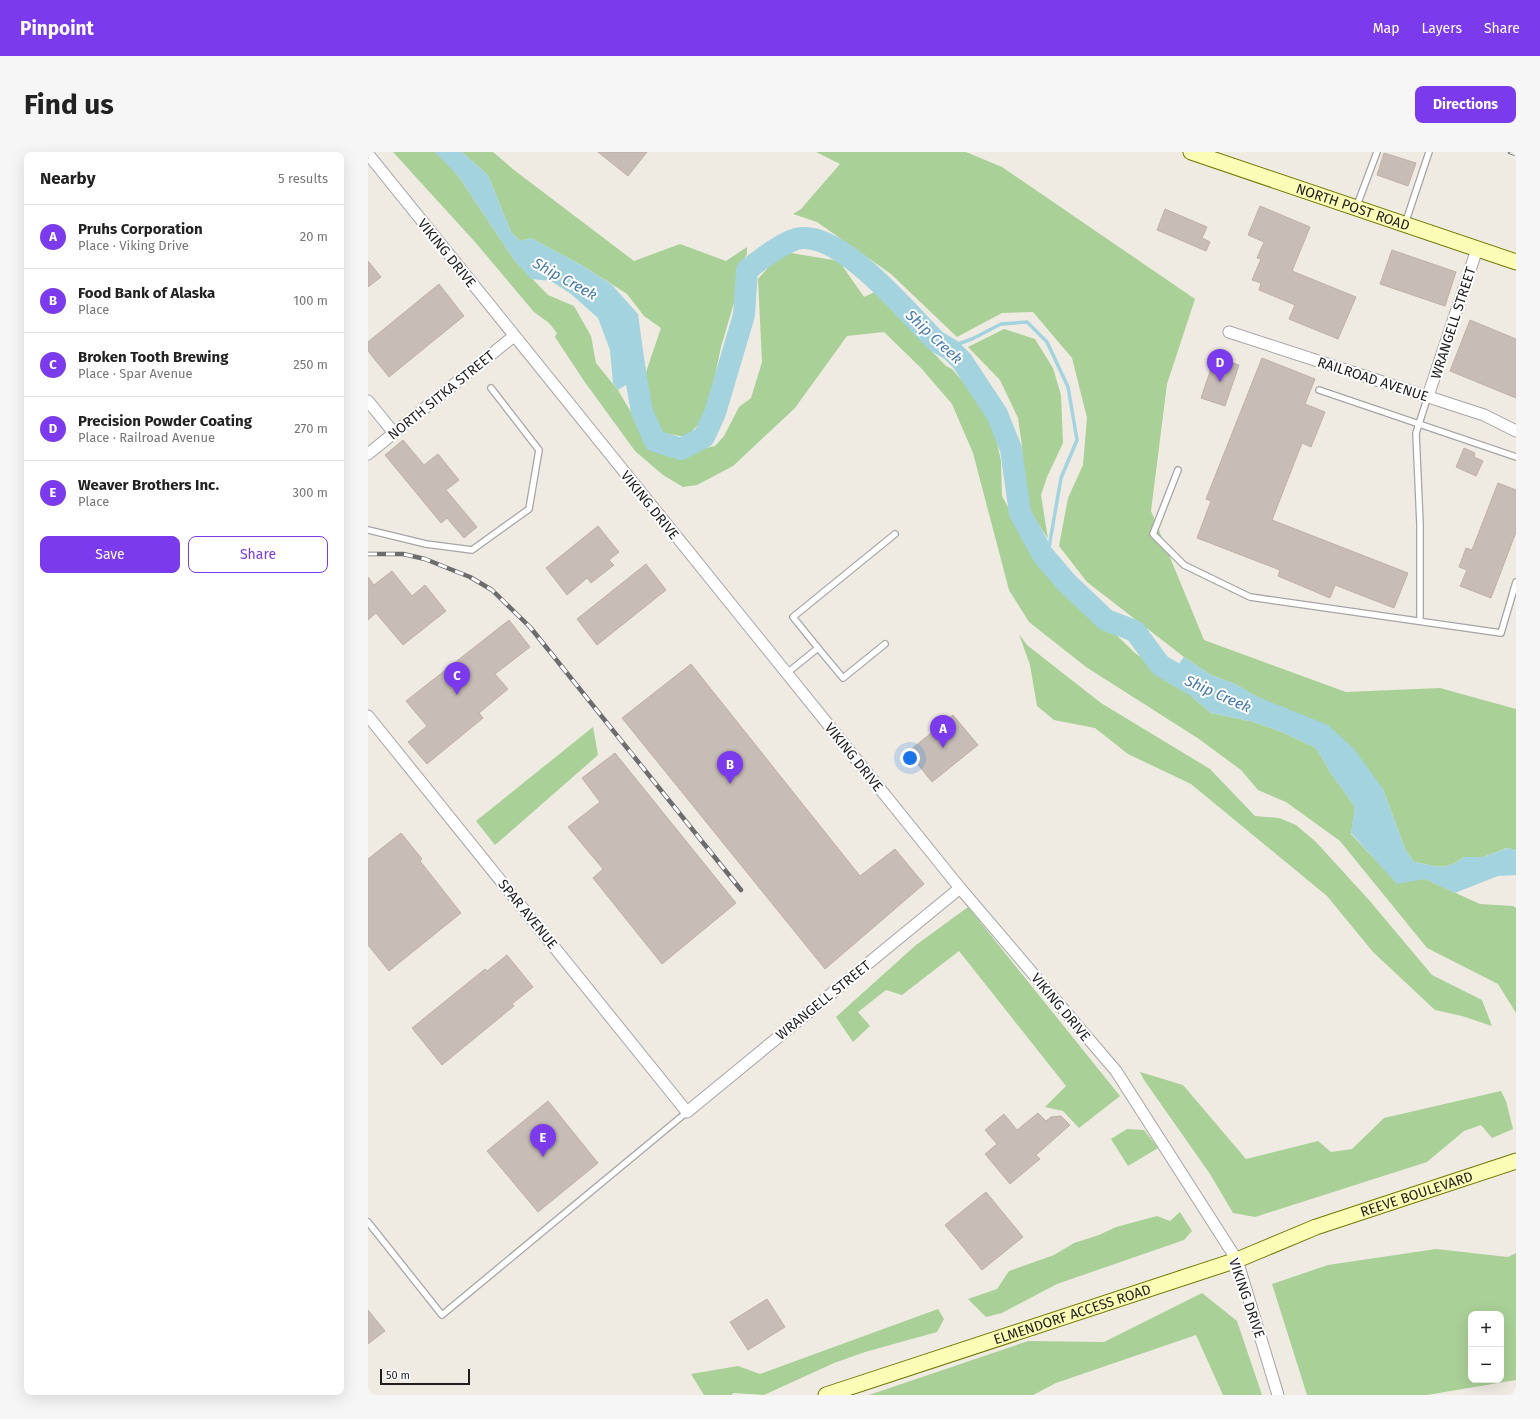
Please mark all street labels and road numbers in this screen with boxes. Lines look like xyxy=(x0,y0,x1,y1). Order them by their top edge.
street label: NORTH POST ROAD xyxy=(1294,180,1412,234)
street label: VIKING DRIVE xyxy=(414,216,479,291)
street label: WRANGELL STREET xyxy=(1427,264,1480,381)
street label: NORTH SITKA STREET xyxy=(385,347,499,444)
street label: RAILROAD AVENUE xyxy=(1315,354,1430,405)
street label: VIKING DRIVE xyxy=(617,468,682,543)
street label: VIKING DRIVE xyxy=(821,720,886,795)
street label: SPAR AVENUE xyxy=(494,876,561,953)
street label: WRANGELL STREET xyxy=(773,957,875,1044)
street label: VIKING DRIVE xyxy=(1027,970,1094,1045)
street label: REEVE BOULEVARD xyxy=(1358,1168,1475,1221)
street label: VIKING DRIVE xyxy=(1225,1256,1268,1340)
street label: ELMENDORF ACCESS ROAD xyxy=(991,1281,1153,1348)

